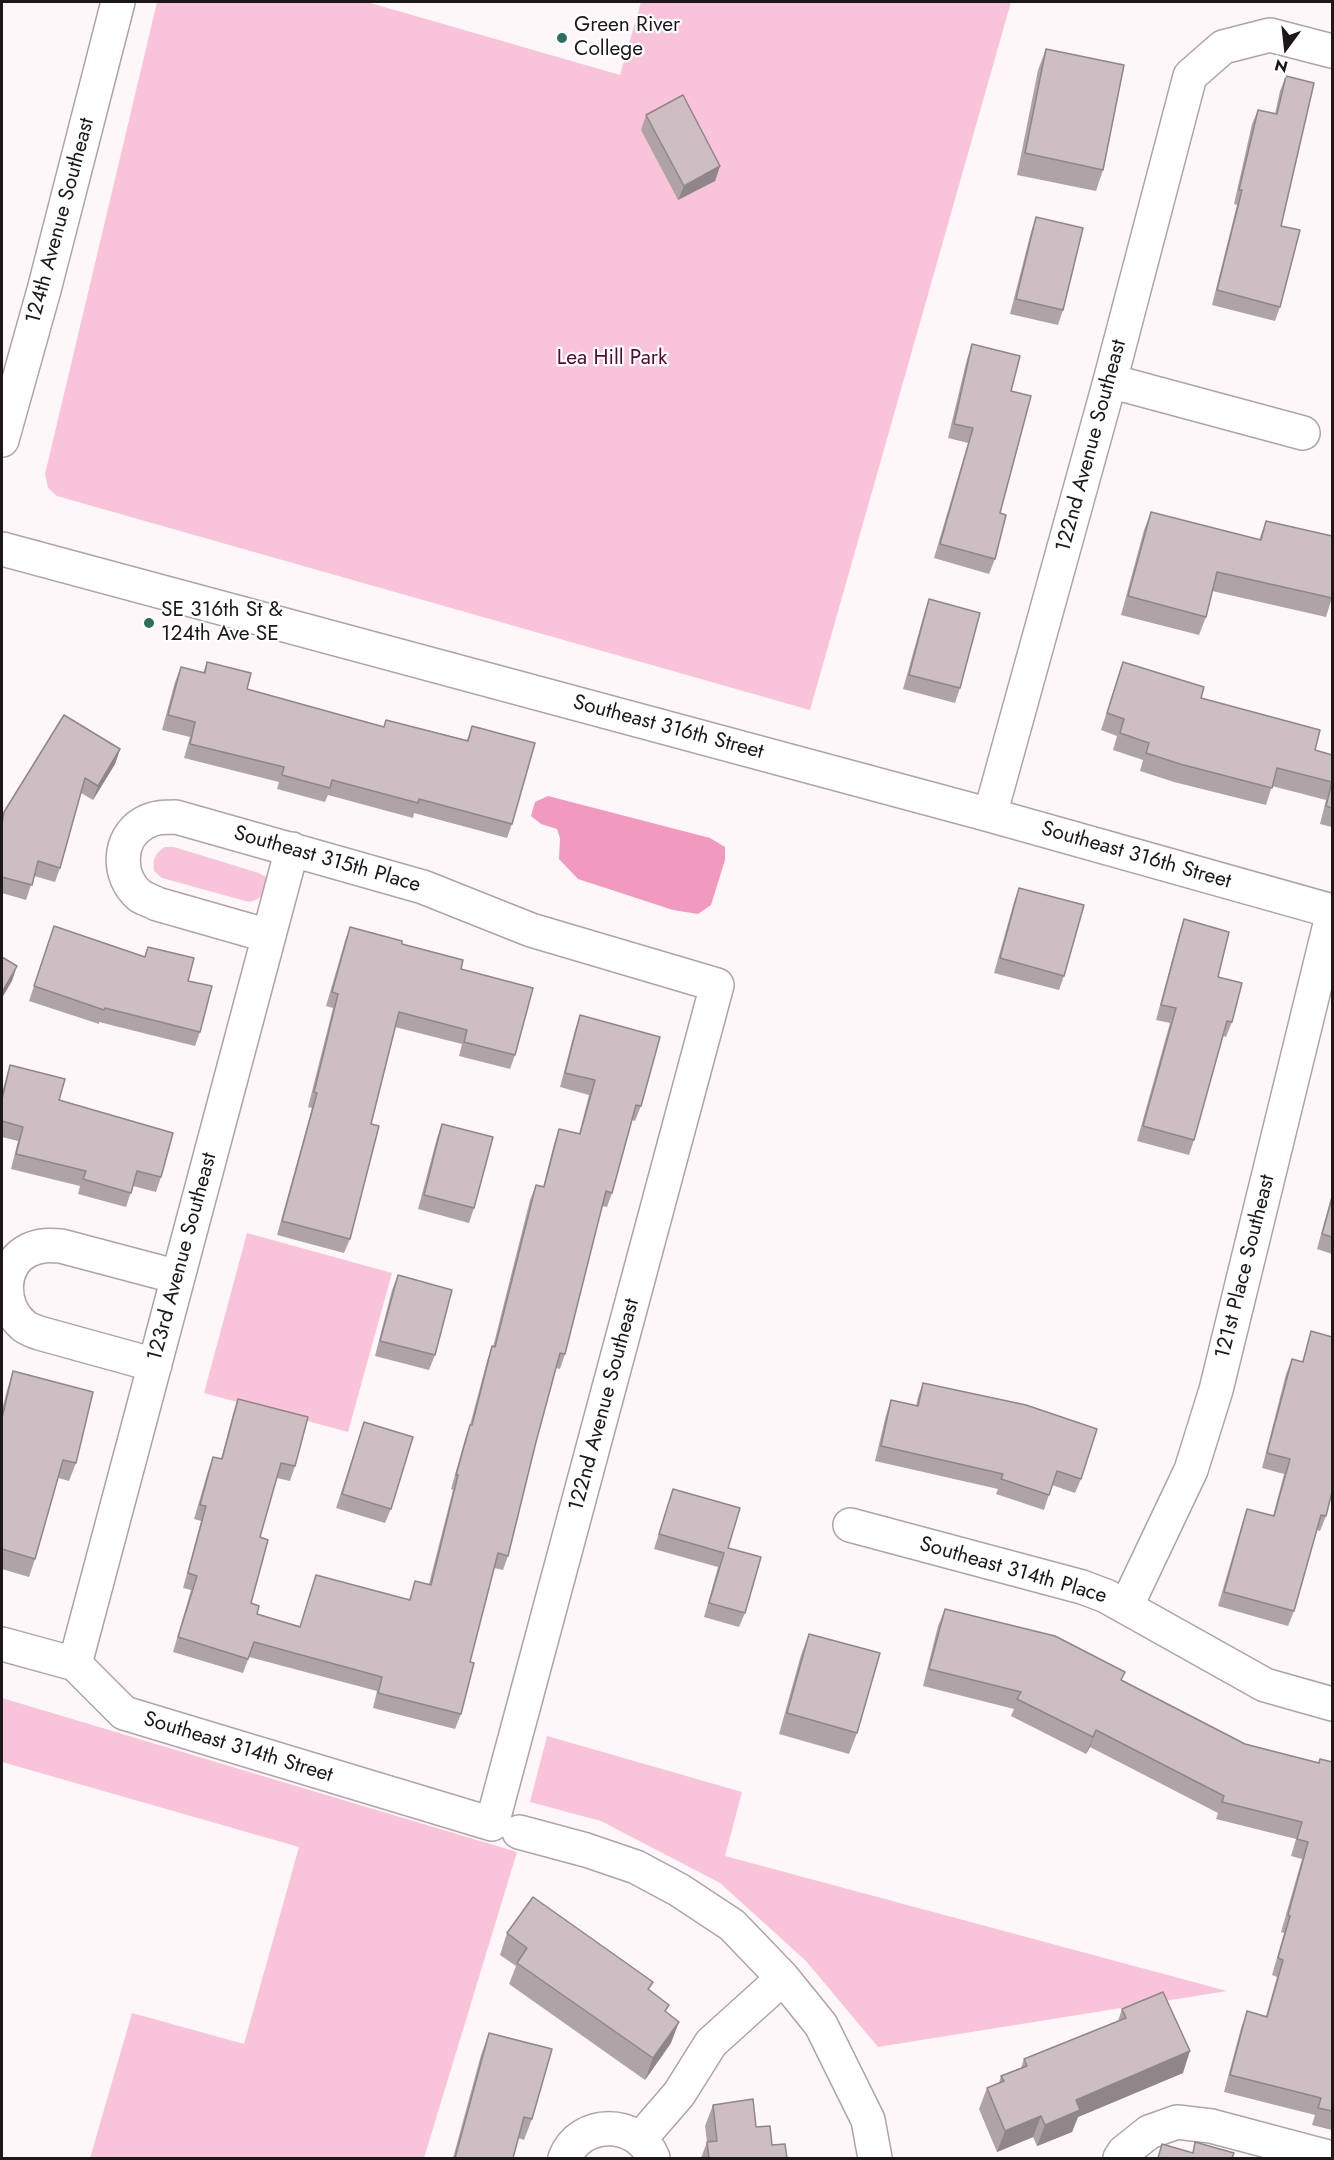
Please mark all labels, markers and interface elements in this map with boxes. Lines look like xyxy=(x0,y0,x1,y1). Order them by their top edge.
place label: Green River College xyxy=(574,13,680,63)
north arrow xyxy=(1256,18,1316,78)
marker: Green River College xyxy=(555,31,569,45)
text: N xyxy=(1272,53,1290,79)
street label: 124th Avenue Southeast xyxy=(21,115,101,327)
street label: 122nd Avenue Southeast xyxy=(1052,337,1132,555)
park label: Lea Hill Park xyxy=(557,346,667,372)
place label: SE 316th St & 124th Ave SE xyxy=(161,598,283,648)
marker: SE 316th St & 124th Ave SE xyxy=(142,616,156,630)
street label: Southeast 316th Street xyxy=(570,690,766,766)
street label: Southeast 316th Street xyxy=(1038,817,1234,895)
street label: Southeast 315th Place xyxy=(231,821,423,899)
street label: 123rd Avenue Southeast xyxy=(143,1150,223,1364)
street label: 121st Place Southeast xyxy=(1211,1172,1281,1362)
street label: 122nd Avenue Southeast xyxy=(565,1296,645,1514)
street label: Southeast 314th Place xyxy=(916,1532,1110,1610)
street label: Southeast 314th Street xyxy=(140,1707,336,1789)

